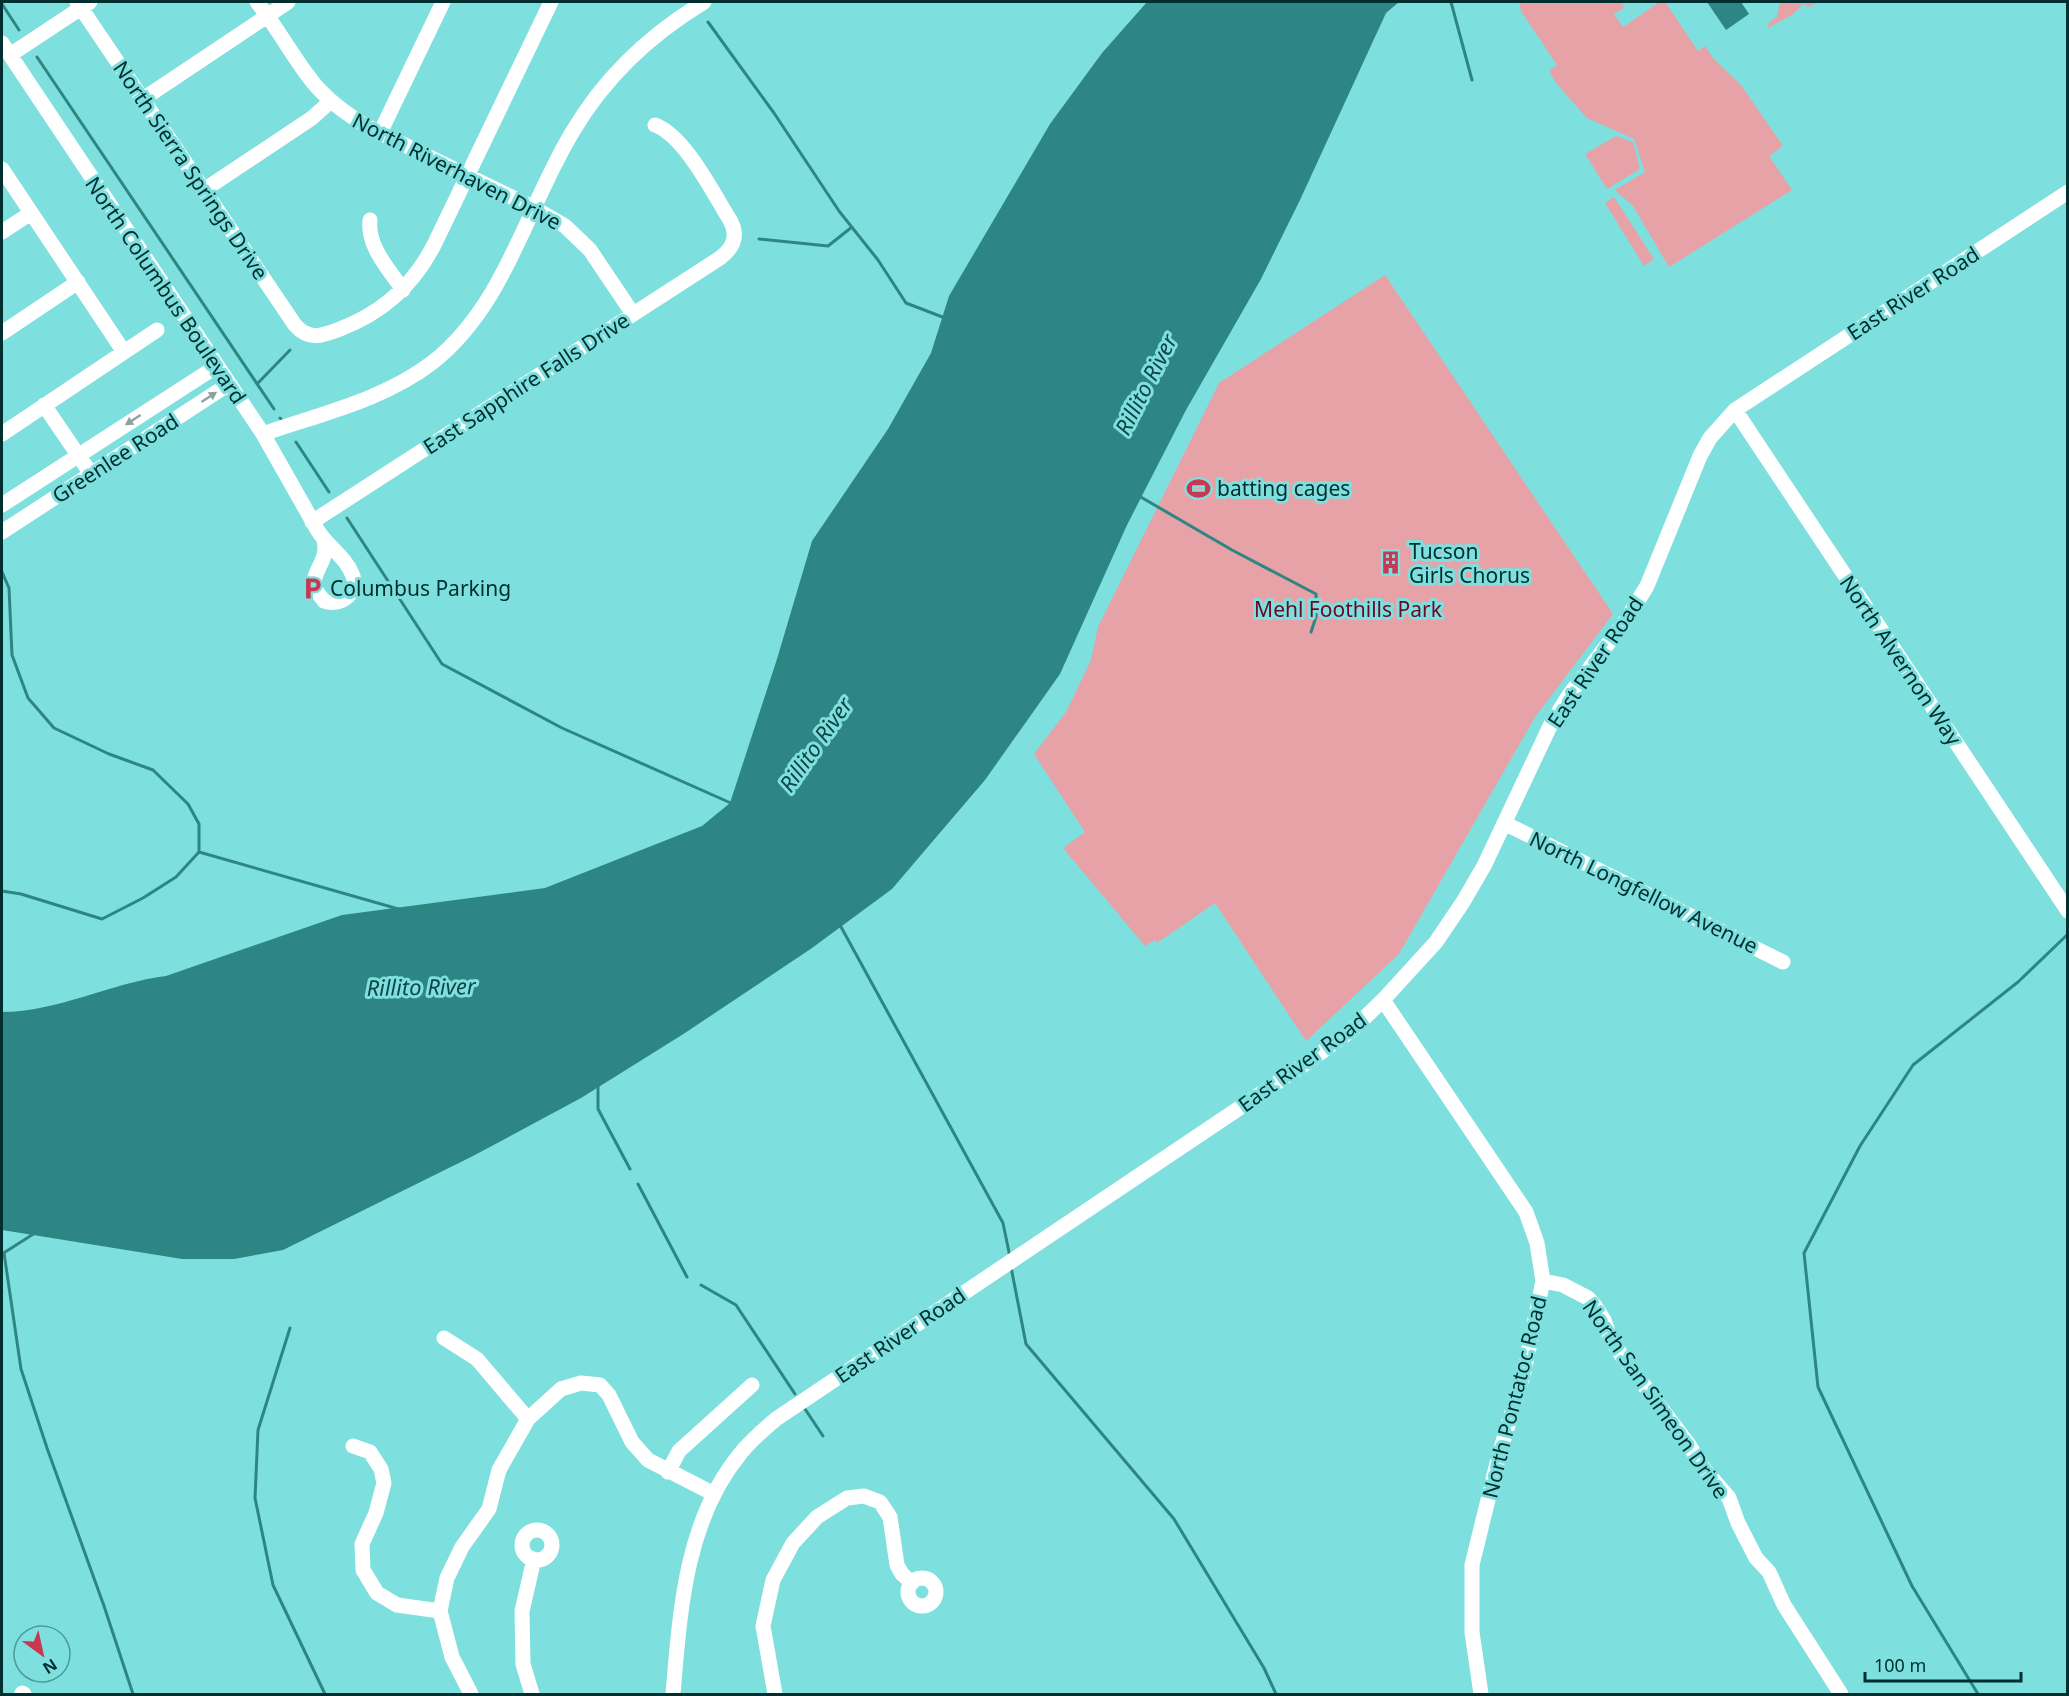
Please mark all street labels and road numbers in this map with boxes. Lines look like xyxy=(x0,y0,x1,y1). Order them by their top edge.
street label: North Sierra Springs Drive xyxy=(107,55,275,285)
street label: North Riverhaven Drive xyxy=(348,106,566,236)
street label: North Columbus Boulevard xyxy=(79,171,253,409)
street label: East River Road xyxy=(1842,240,1984,346)
street label: East Sapphire Falls Drive xyxy=(417,306,635,460)
street label: Greenlee Road xyxy=(46,407,184,509)
street label: North Alvernon Way xyxy=(1834,570,1968,751)
street label: East River Road xyxy=(1541,591,1649,733)
street label: North Longfellow Avenue xyxy=(1525,824,1763,960)
street label: East River Road xyxy=(1232,1006,1372,1118)
street label: East River Road xyxy=(829,1281,971,1389)
street label: North Pontatoc Road xyxy=(1475,1293,1553,1501)
street label: North San Simeon Drive xyxy=(1577,1294,1735,1504)

